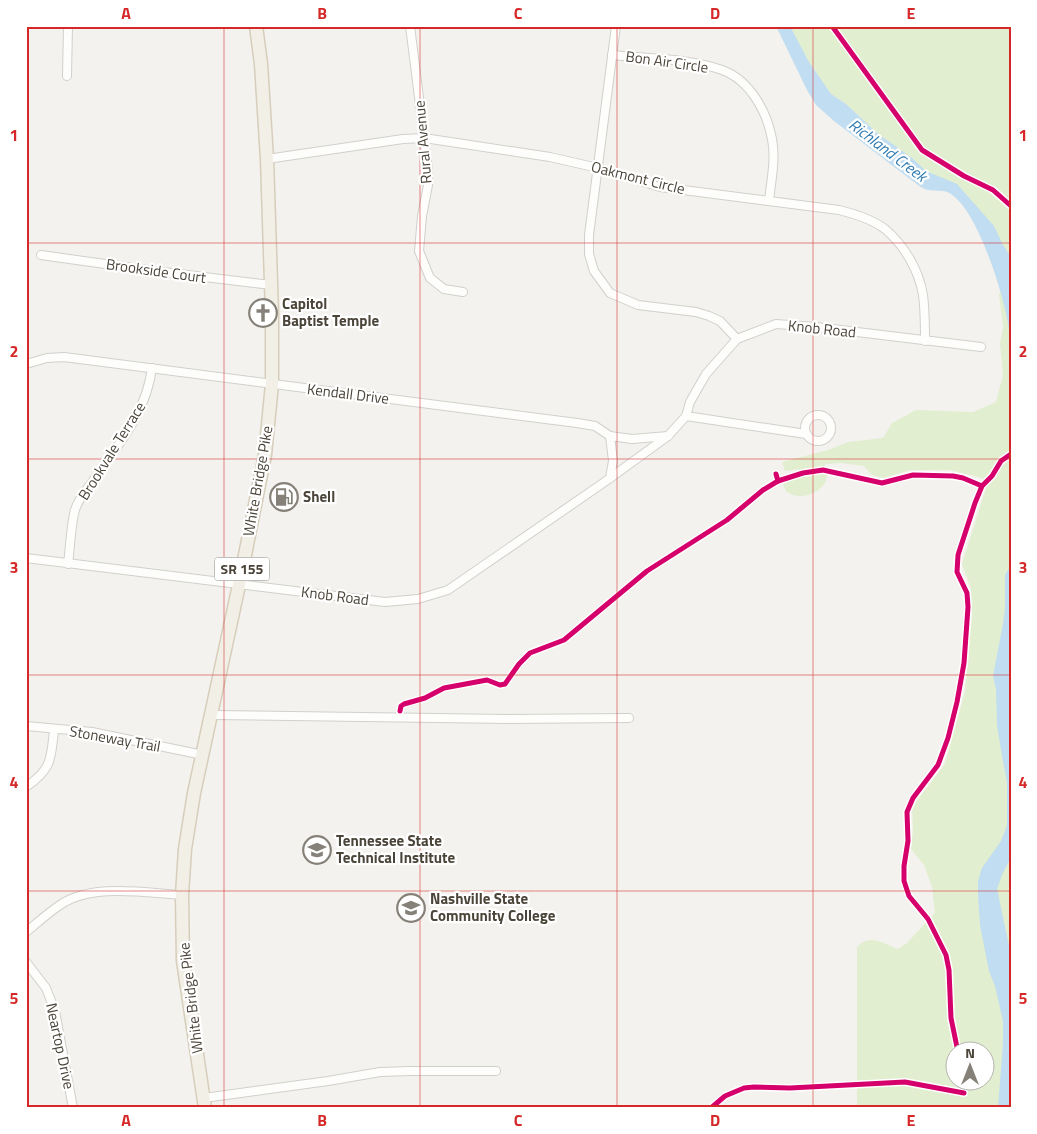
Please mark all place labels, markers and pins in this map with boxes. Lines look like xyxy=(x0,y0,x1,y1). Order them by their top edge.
place label: Capitol Baptist Temple xyxy=(282,292,379,332)
church icon: Capitol Baptist Temple xyxy=(248,298,278,328)
fuel station icon: Shell xyxy=(269,482,299,512)
place label: Shell xyxy=(303,485,335,508)
place label: Tennessee State Technical Institute xyxy=(336,829,456,869)
school or university icon: Tennessee State Technical Institute xyxy=(302,835,332,865)
place label: Nashville State Community College xyxy=(430,887,556,927)
school or university icon: Nashville State Community College xyxy=(396,893,426,923)

